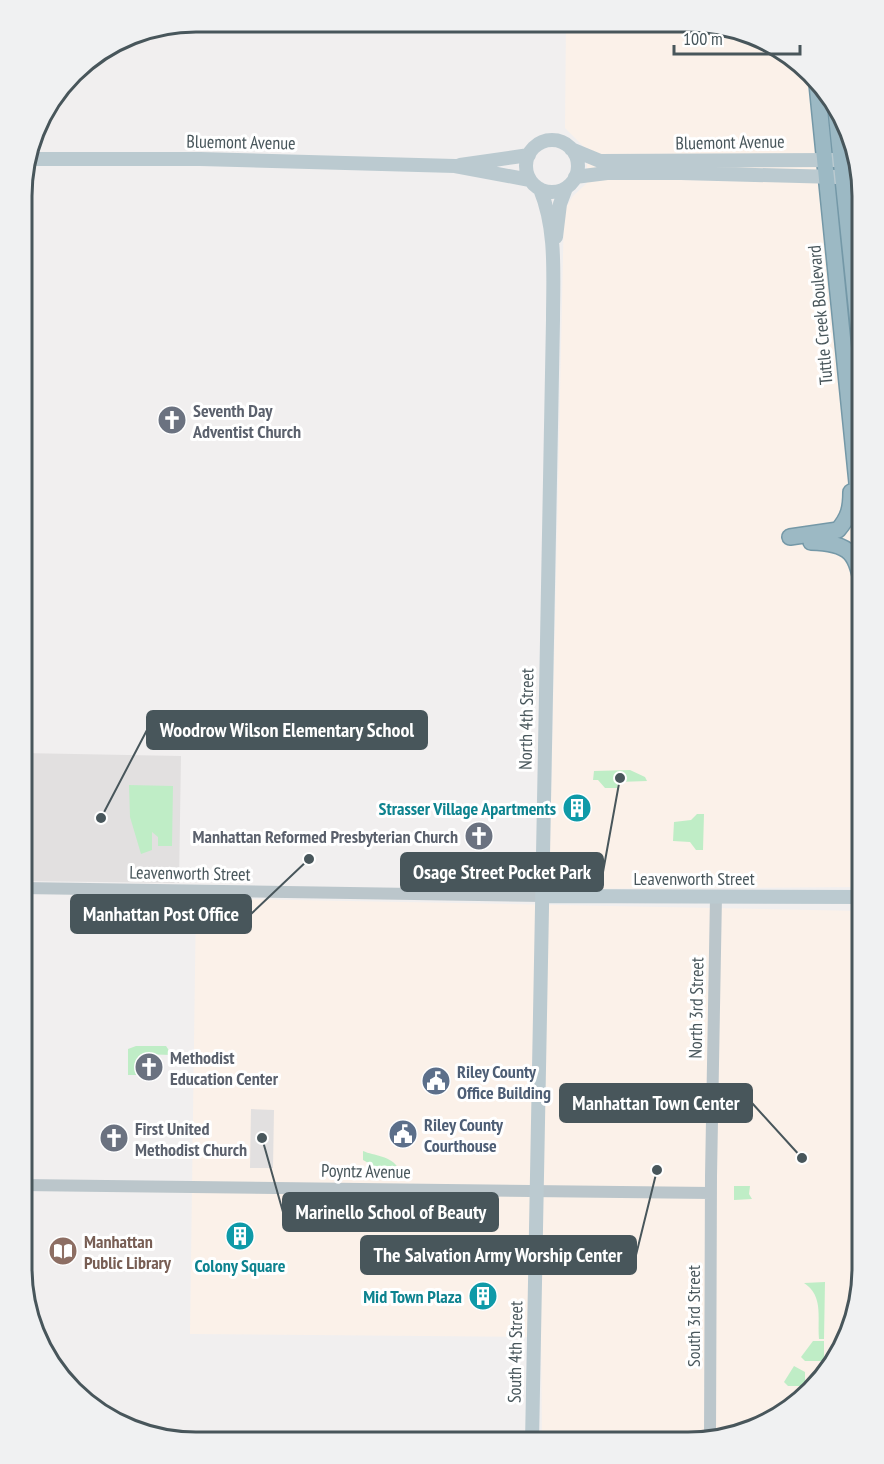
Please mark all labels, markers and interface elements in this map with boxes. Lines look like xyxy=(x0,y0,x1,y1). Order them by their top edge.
scale bar xyxy=(674,18,800,56)
text: 100 m xyxy=(683,27,723,50)
street label: Bluemont Avenue xyxy=(186,130,296,154)
street label: Bluemont Avenue xyxy=(675,130,785,154)
street label: Tuttle Creek Boulevard xyxy=(802,244,838,386)
place label: Seventh Day Adventist Church xyxy=(192,399,301,443)
church icon: Seventh Day Adventist Church xyxy=(156,404,188,436)
street label: North 4th Street xyxy=(514,668,538,770)
callout: Woodrow Wilson Elementary School xyxy=(147,711,427,749)
text: Woodrow Wilson Elementary School xyxy=(159,717,414,743)
building icon: Strasser Village Apartments xyxy=(561,792,593,824)
place label: Strasser Village Apartments xyxy=(379,797,556,820)
church icon: Manhattan Reformed Presbyterian Church xyxy=(463,820,495,852)
place label: Manhattan Reformed Presbyterian Church xyxy=(193,825,458,848)
callout: Osage Street Pocket Park xyxy=(401,853,603,891)
text: Osage Street Pocket Park xyxy=(413,859,592,885)
street label: Leavenworth Street xyxy=(129,860,251,886)
street label: Leavenworth Street xyxy=(633,867,755,890)
callout: Manhattan Post Office xyxy=(71,895,251,933)
text: Manhattan Post Office xyxy=(83,901,239,927)
street label: North 3rd Street xyxy=(684,957,708,1059)
place label: Methodist Education Center xyxy=(170,1046,279,1090)
church icon: Methodist Education Center xyxy=(133,1051,165,1083)
place label: Riley County Office Building xyxy=(457,1060,551,1104)
public building icon: Riley County Office Building xyxy=(420,1065,452,1097)
callout: Manhattan Town Center xyxy=(560,1084,752,1122)
text: Manhattan Town Center xyxy=(572,1090,740,1116)
place label: Riley County Courthouse xyxy=(424,1113,504,1157)
place label: First United Methodist Church xyxy=(135,1117,247,1161)
public building icon: Riley County Courthouse xyxy=(387,1118,419,1150)
church icon: First United Methodist Church xyxy=(98,1122,130,1154)
street label: Poyntz Avenue xyxy=(321,1159,411,1183)
callout: Marinello School of Beauty xyxy=(283,1193,498,1231)
text: Marinello School of Beauty xyxy=(296,1199,487,1225)
building icon: Colony Square xyxy=(224,1220,256,1252)
place label: Manhattan Public Library xyxy=(84,1230,172,1274)
library icon: Manhattan Public Library xyxy=(47,1235,79,1267)
callout: The Salvation Army Worship Center xyxy=(361,1236,636,1274)
text: The Salvation Army Worship Center xyxy=(374,1242,623,1268)
place label: Colony Square xyxy=(195,1254,286,1277)
street label: South 3rd Street xyxy=(682,1265,705,1367)
building icon: Mid Town Plaza xyxy=(467,1280,499,1312)
place label: Mid Town Plaza xyxy=(363,1285,462,1308)
street label: South 4th Street xyxy=(503,1301,527,1403)

